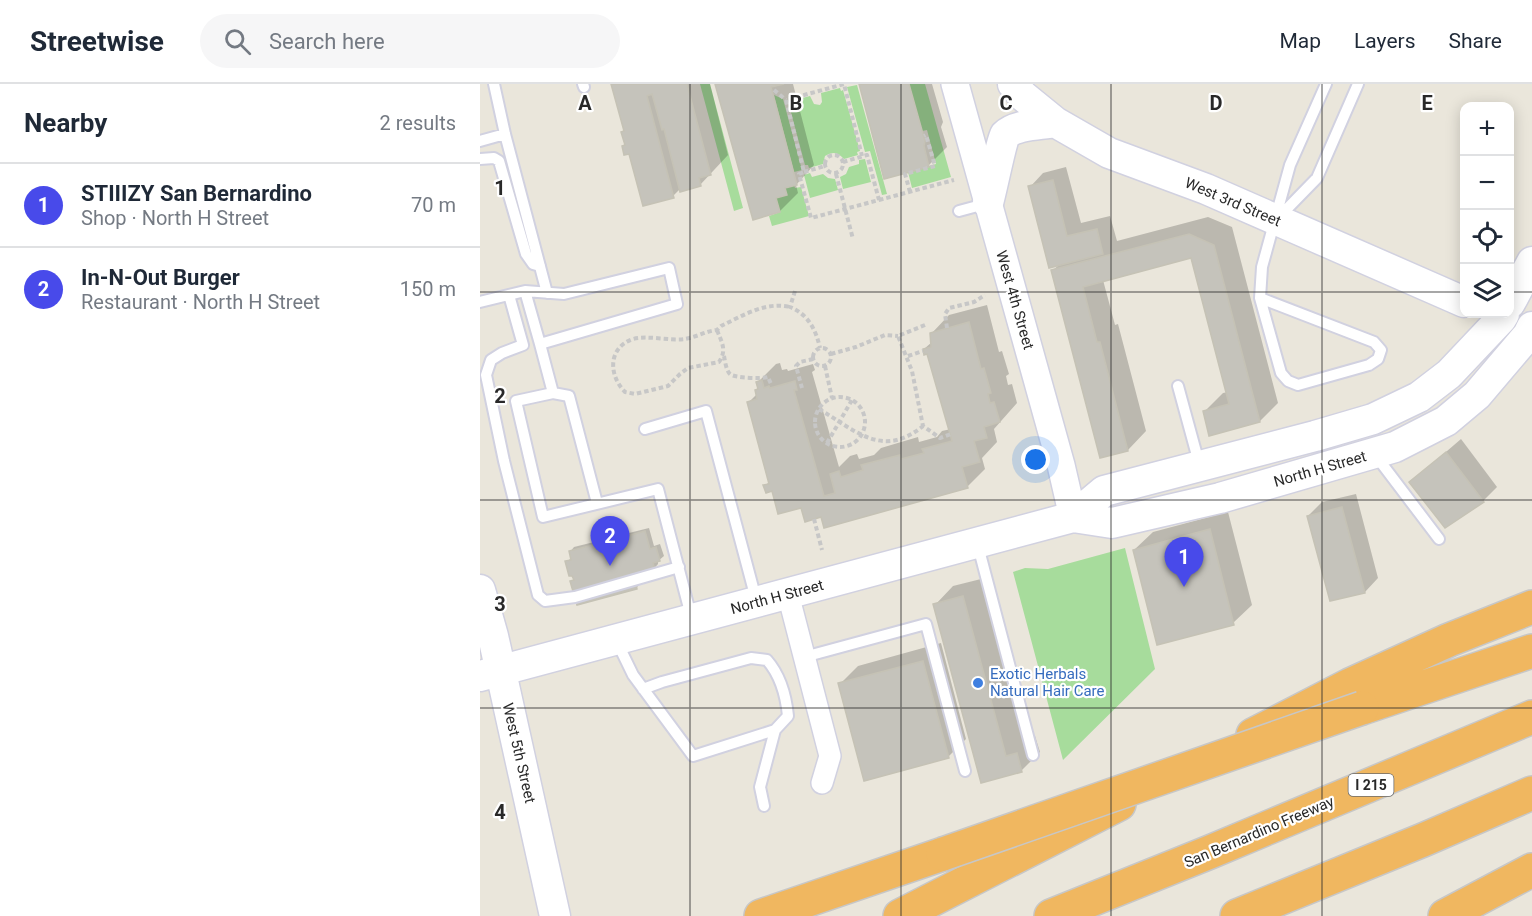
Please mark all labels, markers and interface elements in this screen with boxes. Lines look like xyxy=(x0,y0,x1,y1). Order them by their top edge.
search box xyxy=(200,14,620,68)
text: Streetwise xyxy=(30,25,164,58)
icon: search xyxy=(221,25,254,58)
text: Search here xyxy=(269,29,385,54)
text: Map xyxy=(1279,29,1321,53)
text: Layers xyxy=(1354,29,1415,53)
text: Share xyxy=(1448,29,1502,53)
text: A xyxy=(578,91,592,115)
text: B xyxy=(790,91,802,115)
text: C xyxy=(999,91,1013,115)
text: D xyxy=(1210,91,1223,115)
text: E xyxy=(1421,91,1433,115)
map controls xyxy=(1460,102,1514,318)
button: + xyxy=(1460,102,1514,156)
text: Nearby xyxy=(24,108,107,138)
text: 2 results xyxy=(380,111,456,135)
button: − xyxy=(1460,156,1514,210)
street label: West 3rd Street xyxy=(1182,174,1284,230)
text: 1 xyxy=(494,176,506,200)
text: STIIIZY San Bernardino xyxy=(81,181,312,206)
text: 1 xyxy=(38,193,49,217)
text: 70 m xyxy=(411,193,456,217)
text: Shop · North H Street xyxy=(81,206,269,230)
button: locate xyxy=(1460,210,1514,264)
street label: West 4th Street xyxy=(992,248,1038,352)
button: layers xyxy=(1460,264,1514,318)
text: In-N-Out Burger xyxy=(81,265,240,290)
text: 2 xyxy=(38,277,49,301)
text: 150 m xyxy=(400,277,456,301)
text: Restaurant · North H Street xyxy=(81,290,320,314)
text: 2 xyxy=(494,384,506,408)
your location xyxy=(1021,445,1050,474)
street label: North H Street xyxy=(1272,447,1369,491)
pin: 2 xyxy=(590,516,630,566)
pin: 1 xyxy=(1164,538,1204,587)
street label: North H Street xyxy=(729,576,826,618)
text: 3 xyxy=(494,592,506,616)
place label: Exotic Herbals Natural Hair Care xyxy=(990,665,1105,700)
marker: Exotic Herbals Natural Hair Care xyxy=(971,676,985,690)
street label: West 5th Street xyxy=(499,701,539,805)
road number: I 215 xyxy=(1348,774,1394,796)
street label: San Bernardino Freeway xyxy=(1181,792,1337,872)
text: 4 xyxy=(494,800,506,824)

